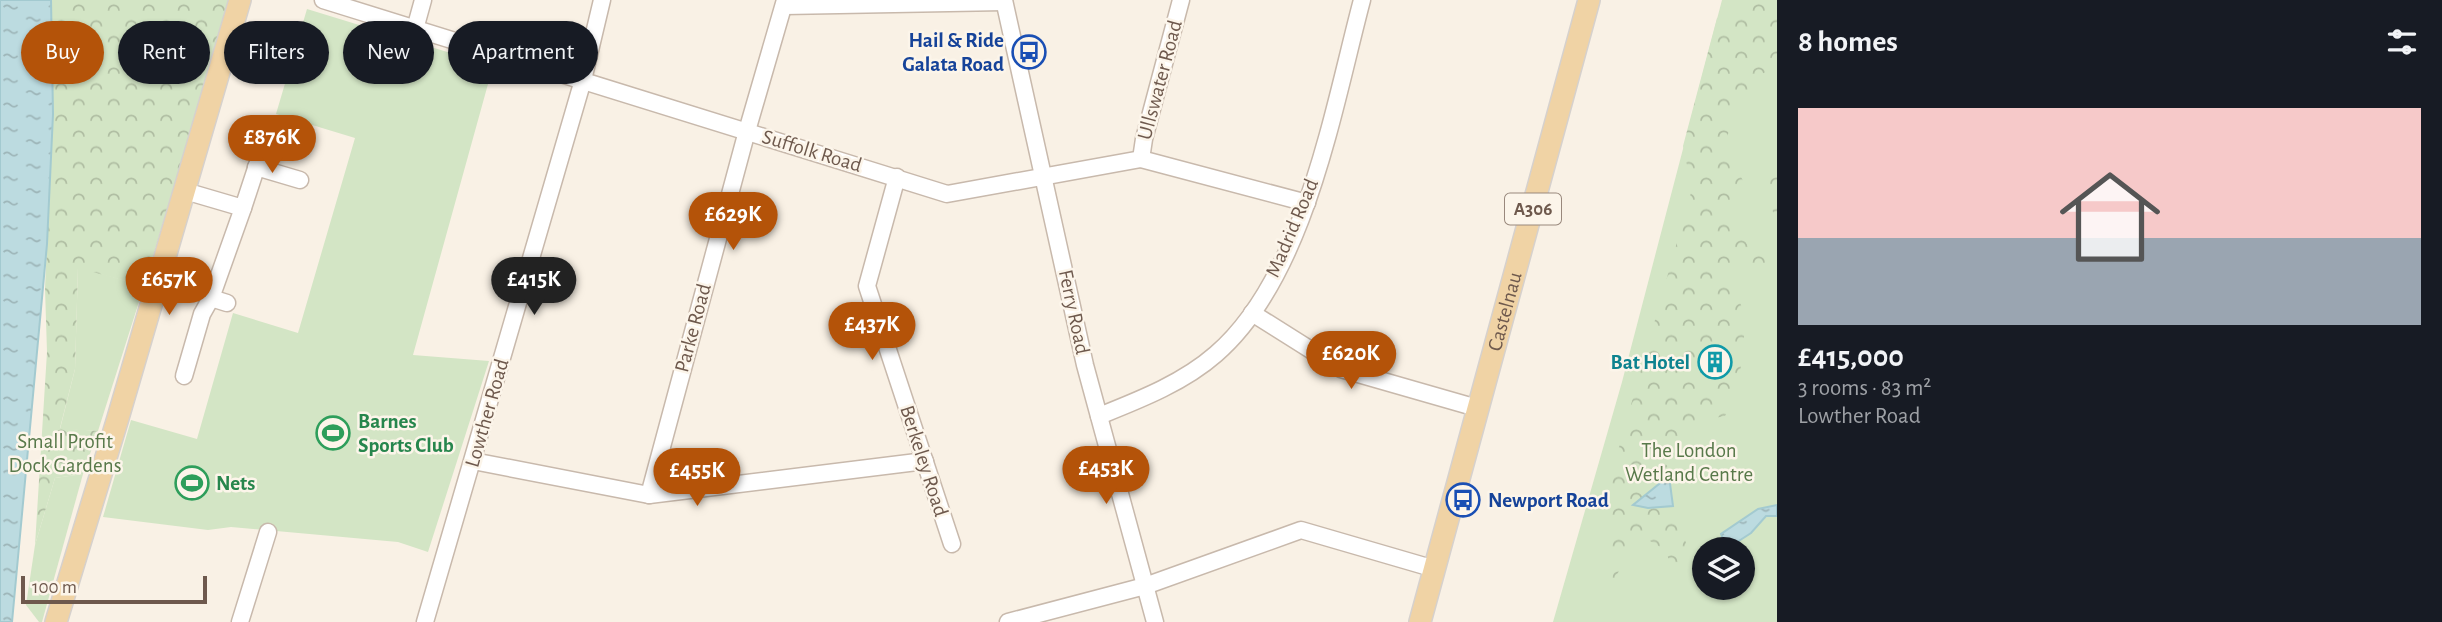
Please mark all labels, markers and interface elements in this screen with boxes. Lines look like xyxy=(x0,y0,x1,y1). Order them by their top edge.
street label: Ullswater Road xyxy=(1134,18,1186,142)
chip: Buy xyxy=(21,21,104,84)
chip: Rent xyxy=(118,21,210,84)
chip: Filters xyxy=(224,21,329,84)
chip: New xyxy=(343,21,434,84)
chip: Apartment xyxy=(448,21,598,84)
icon: filters xyxy=(2383,23,2421,61)
text: 8 homes xyxy=(1798,27,1898,57)
place label: Hail & Ride Galata Road xyxy=(902,30,1004,75)
bus stop icon: Hail & Ride Galata Road xyxy=(1010,33,1048,71)
pin: £876K xyxy=(223,116,321,175)
text: £876K xyxy=(244,126,300,149)
street label: Suffolk Road xyxy=(760,126,864,176)
icon: home xyxy=(2047,154,2173,280)
street label: Madrid Road xyxy=(1262,176,1322,280)
pin: £629K xyxy=(684,192,782,252)
road number: A306 xyxy=(1505,194,1561,224)
text: £629K xyxy=(705,203,761,226)
pin: £657K xyxy=(120,258,218,317)
pin: £415K xyxy=(485,258,583,317)
text: £657K xyxy=(142,268,196,291)
text: £415K xyxy=(507,268,561,291)
street label: Ferry Road xyxy=(1055,268,1093,356)
street label: Castelnau xyxy=(1484,269,1525,353)
street label: Parke Road xyxy=(671,281,715,375)
pin: £437K xyxy=(823,302,921,362)
text: £437K xyxy=(844,313,900,336)
pin: £620K xyxy=(1302,332,1400,391)
text: £620K xyxy=(1322,342,1380,365)
text: £415,000 xyxy=(1798,342,1904,372)
building icon: Bat Hotel xyxy=(1696,343,1734,381)
place label: Bat Hotel xyxy=(1611,352,1690,373)
street label: Lowther Road xyxy=(461,356,513,470)
text: 3 rooms · 83 m² xyxy=(1798,377,1931,400)
street label: Berkeley Road xyxy=(896,403,952,519)
text: Lowther Road xyxy=(1798,405,1921,428)
place label: Barnes Sports Club xyxy=(358,411,454,456)
sports icon: Barnes Sports Club xyxy=(314,414,352,452)
park label: Small Profit Dock Gardens xyxy=(9,431,121,476)
park label: The London Wetland Centre xyxy=(1625,440,1753,485)
pin: £453K xyxy=(1057,447,1155,506)
pin: £455K xyxy=(648,448,746,508)
text: £453K xyxy=(1078,457,1134,480)
text: £455K xyxy=(669,459,725,482)
sports icon: Nets xyxy=(173,464,211,502)
place label: Nets xyxy=(216,473,255,494)
bus stop icon: Newport Road xyxy=(1444,481,1482,519)
place label: Newport Road xyxy=(1488,490,1609,511)
map controls xyxy=(1692,537,1755,600)
button: layers xyxy=(1692,537,1755,600)
scale bar xyxy=(21,573,206,605)
text: 100 m xyxy=(32,578,77,597)

